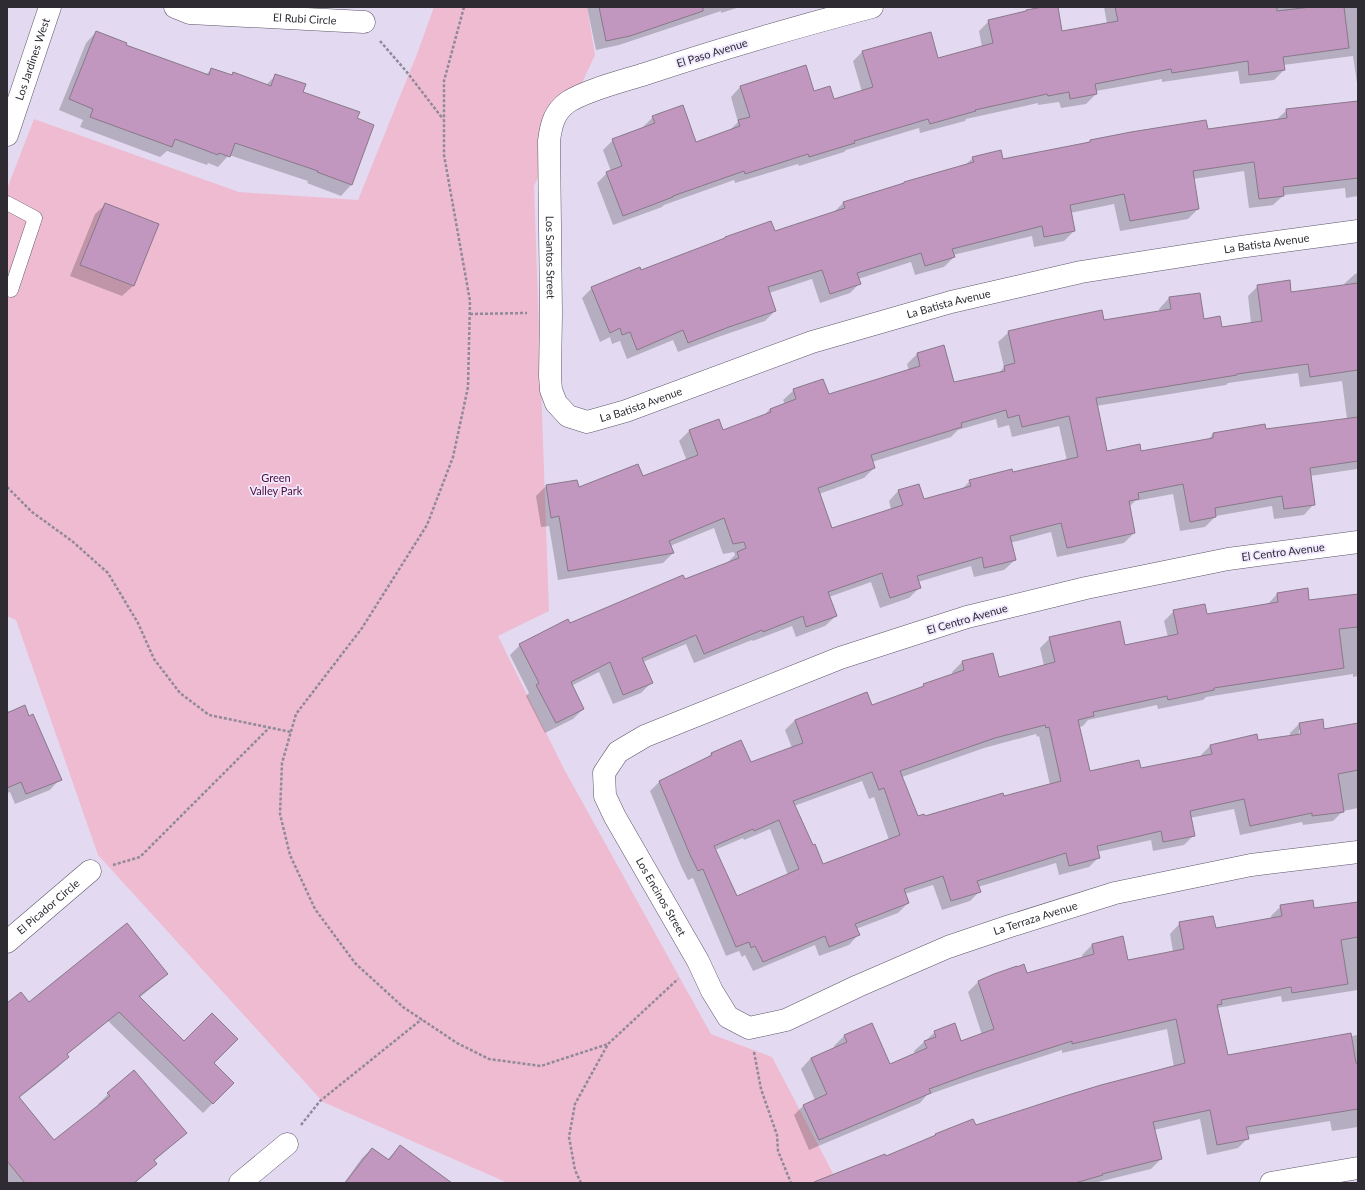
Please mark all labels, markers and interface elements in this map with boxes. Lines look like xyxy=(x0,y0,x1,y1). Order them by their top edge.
street label: El Rubi Circle xyxy=(273,10,337,27)
street label: Los Jardines West xyxy=(12,16,52,102)
street label: El Paso Avenue xyxy=(675,36,749,69)
street label: Los Santos Street xyxy=(544,216,558,299)
street label: La Batista Avenue xyxy=(1223,231,1310,255)
street label: La Batista Avenue xyxy=(905,286,992,320)
street label: La Batista Avenue xyxy=(598,384,684,424)
park label: Green Valley Park xyxy=(250,471,303,497)
street label: El Centro Avenue xyxy=(1241,540,1325,563)
street label: El Centro Avenue xyxy=(925,601,1009,636)
street label: Los Encinos Street xyxy=(634,855,689,938)
street label: El Picador Circle xyxy=(14,876,82,937)
street label: La Terraza Avenue xyxy=(992,898,1079,937)

